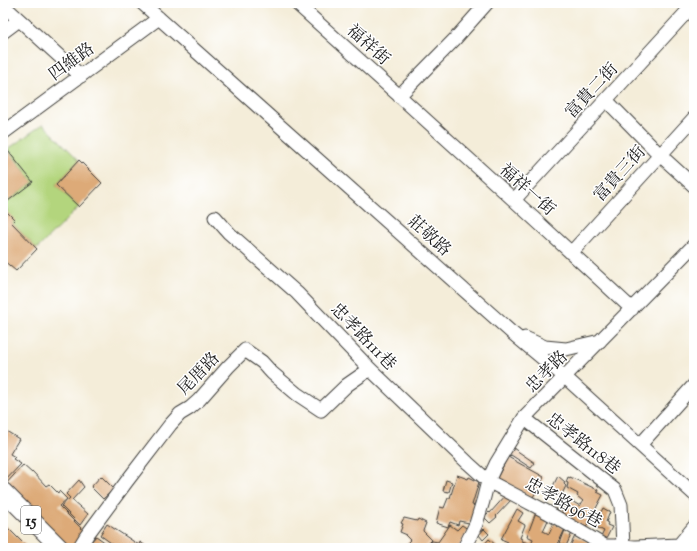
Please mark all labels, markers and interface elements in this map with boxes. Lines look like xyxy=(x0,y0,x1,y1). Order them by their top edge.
street label: 福祥街 xyxy=(341,20,395,71)
street label: 四維路 xyxy=(44,38,100,87)
street label: 富貴二街 xyxy=(560,58,624,124)
street label: 富貴三街 xyxy=(589,141,652,208)
street label: 福祥一街 xyxy=(493,159,560,222)
street label: 莊敬路 xyxy=(402,211,456,262)
street label: 忠孝路111巷 xyxy=(324,298,401,376)
street label: 忠孝路 xyxy=(521,346,574,399)
street label: 尾厝路 xyxy=(173,348,226,401)
street label: 忠孝路118巷 xyxy=(541,408,625,481)
street label: 忠孝路96巷 xyxy=(520,473,606,535)
road number: 15 xyxy=(21,506,41,534)

